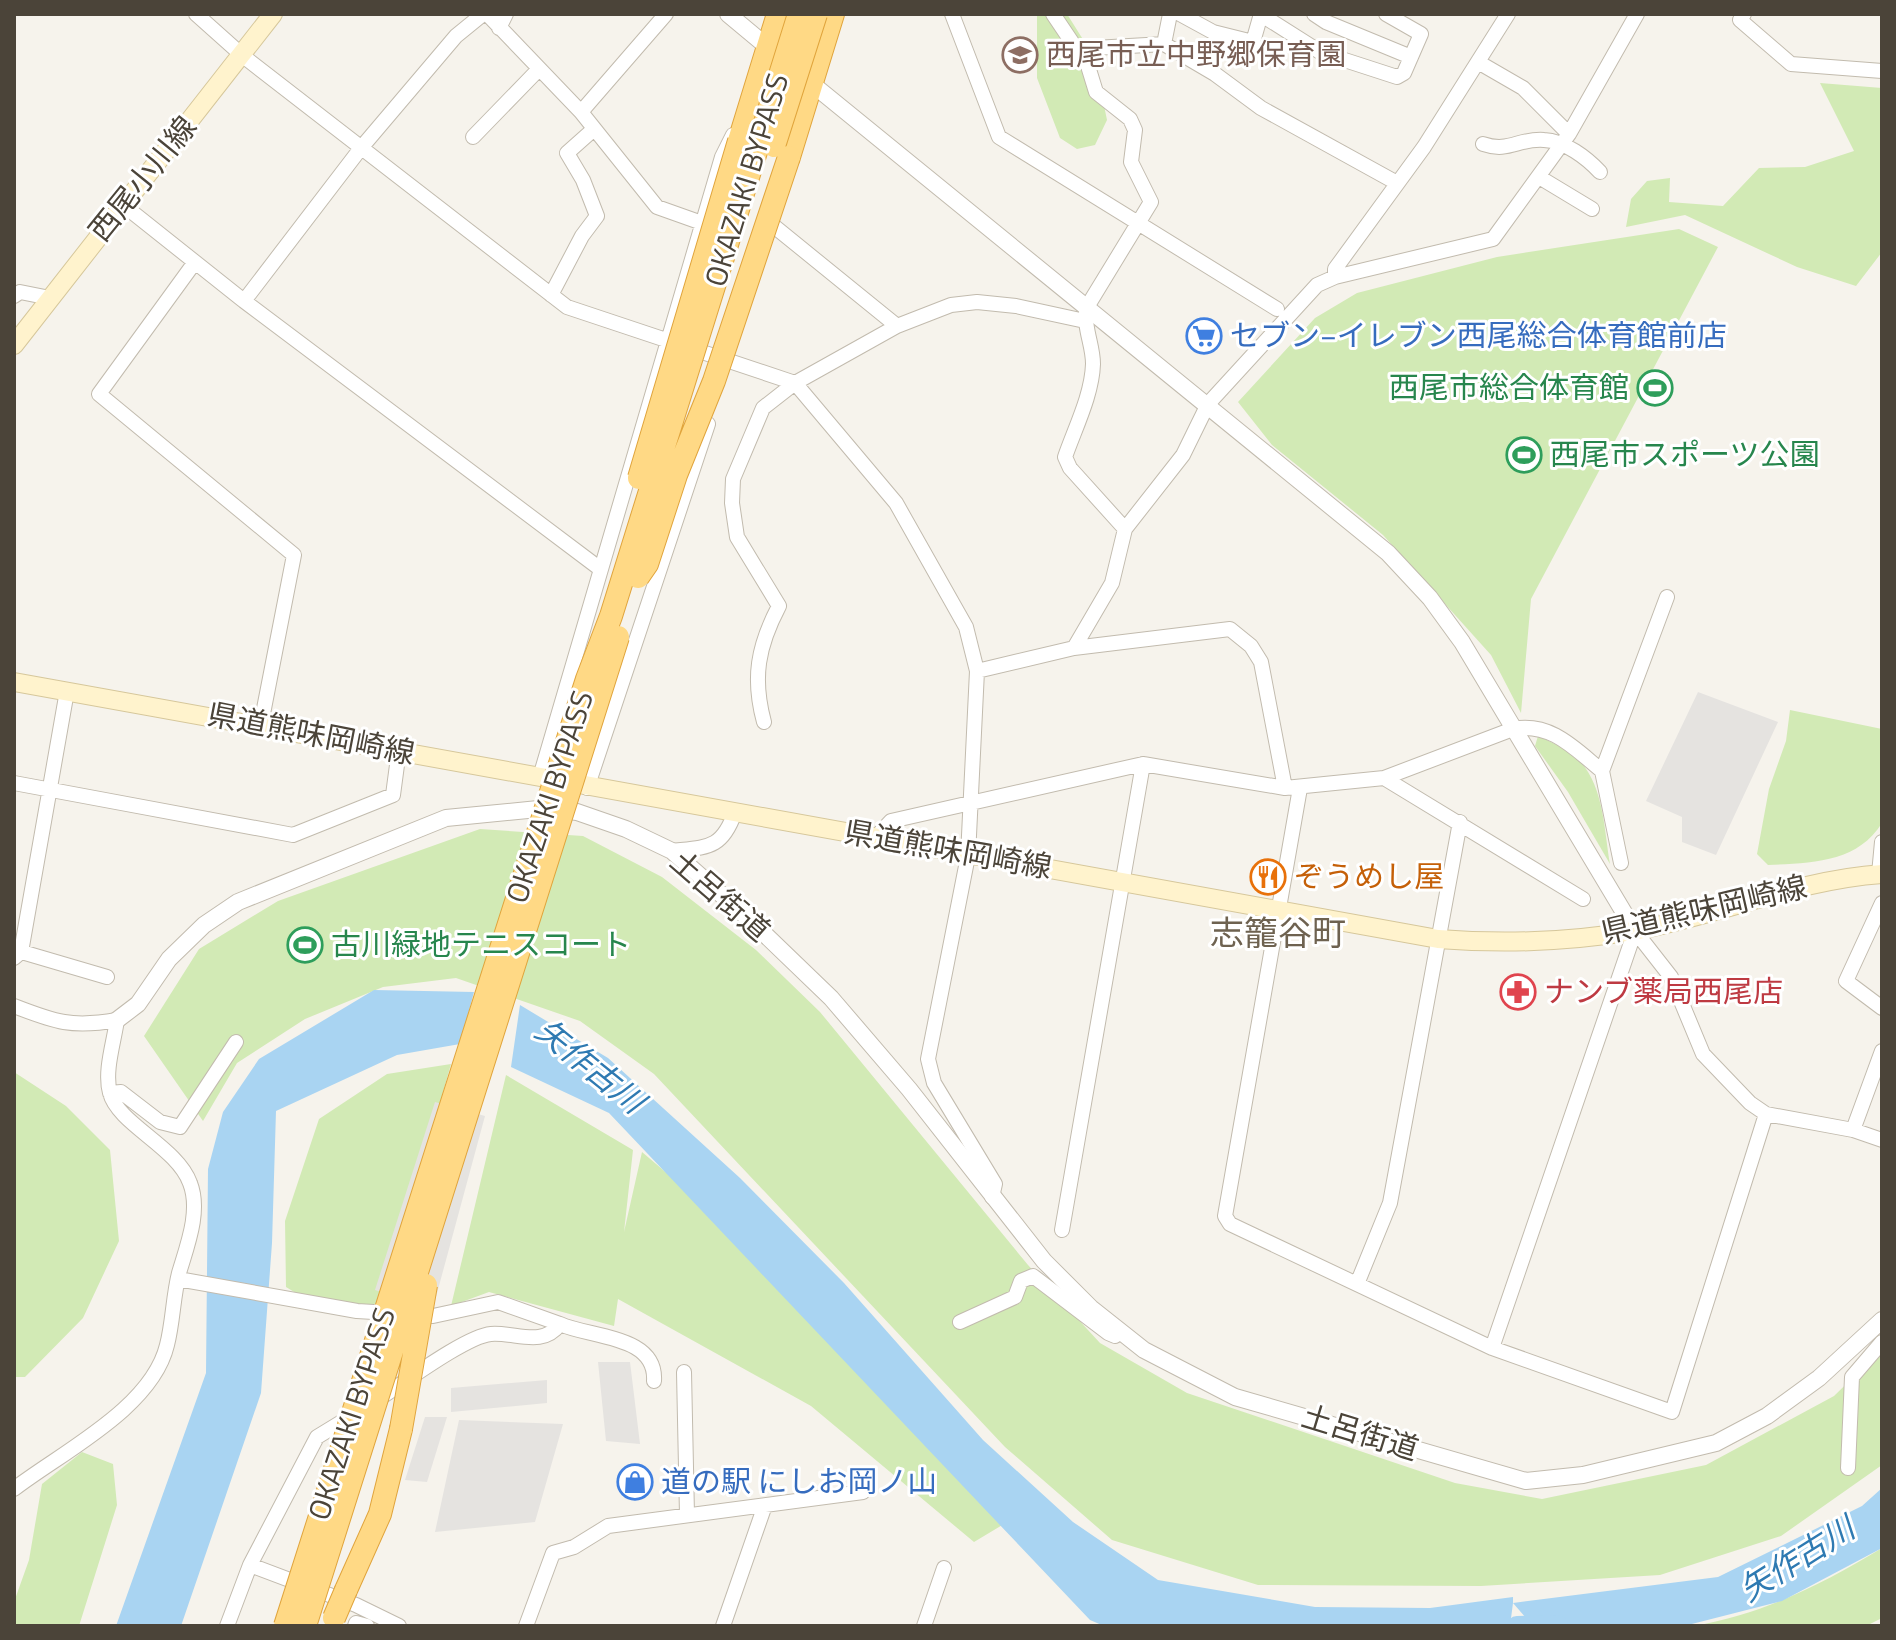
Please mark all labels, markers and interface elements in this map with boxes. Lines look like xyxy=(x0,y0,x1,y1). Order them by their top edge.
place label: 西尾市立中野郷保育園 xyxy=(1046,31,1346,77)
school or university icon: 西尾市立中野郷保育園 xyxy=(1001,36,1039,74)
street label: OKAZAKI BYPASS xyxy=(692,67,800,292)
street label: 西尾小川線 xyxy=(77,106,207,251)
place label: セブン−イレブン西尾総合体育館前店 xyxy=(1230,312,1727,358)
supermarket icon: セブン−イレブン西尾総合体育館前店 xyxy=(1185,317,1223,355)
place label: 西尾市総合体育館 xyxy=(1389,364,1629,410)
sports icon: 西尾市総合体育館 xyxy=(1636,369,1674,407)
place label: 西尾市スポーツ公園 xyxy=(1550,431,1819,477)
sports icon: 西尾市スポーツ公園 xyxy=(1505,436,1543,474)
street label: OKAZAKI BYPASS xyxy=(493,685,605,909)
street label: 県道熊味岡崎線 xyxy=(204,690,419,776)
street label: 県道熊味岡崎線 xyxy=(841,808,1056,890)
street label: 土呂街道 xyxy=(660,839,781,952)
place label: ぞうめし屋 xyxy=(1294,853,1444,899)
restaurant icon: ぞうめし屋 xyxy=(1249,858,1287,896)
street label: 県道熊味岡崎線 xyxy=(1596,863,1811,955)
district label: 志籠谷町 xyxy=(1210,906,1346,958)
place label: 古川緑地テニスコート xyxy=(331,921,631,967)
sports icon: 古川緑地テニスコート xyxy=(286,926,324,964)
place label: ナンブ薬局西尾店 xyxy=(1544,968,1783,1014)
pharmacy icon: ナンブ薬局西尾店 xyxy=(1499,973,1537,1011)
water label: 矢作古川 xyxy=(526,1006,658,1126)
street label: OKAZAKI BYPASS xyxy=(295,1302,407,1526)
street label: 土呂街道 xyxy=(1296,1393,1424,1472)
place label: 道の駅 にしお岡ノ山 xyxy=(661,1458,938,1504)
shop icon: 道の駅 にしお岡ノ山 xyxy=(616,1463,654,1501)
water label: 矢作古川 xyxy=(1729,1502,1866,1612)

